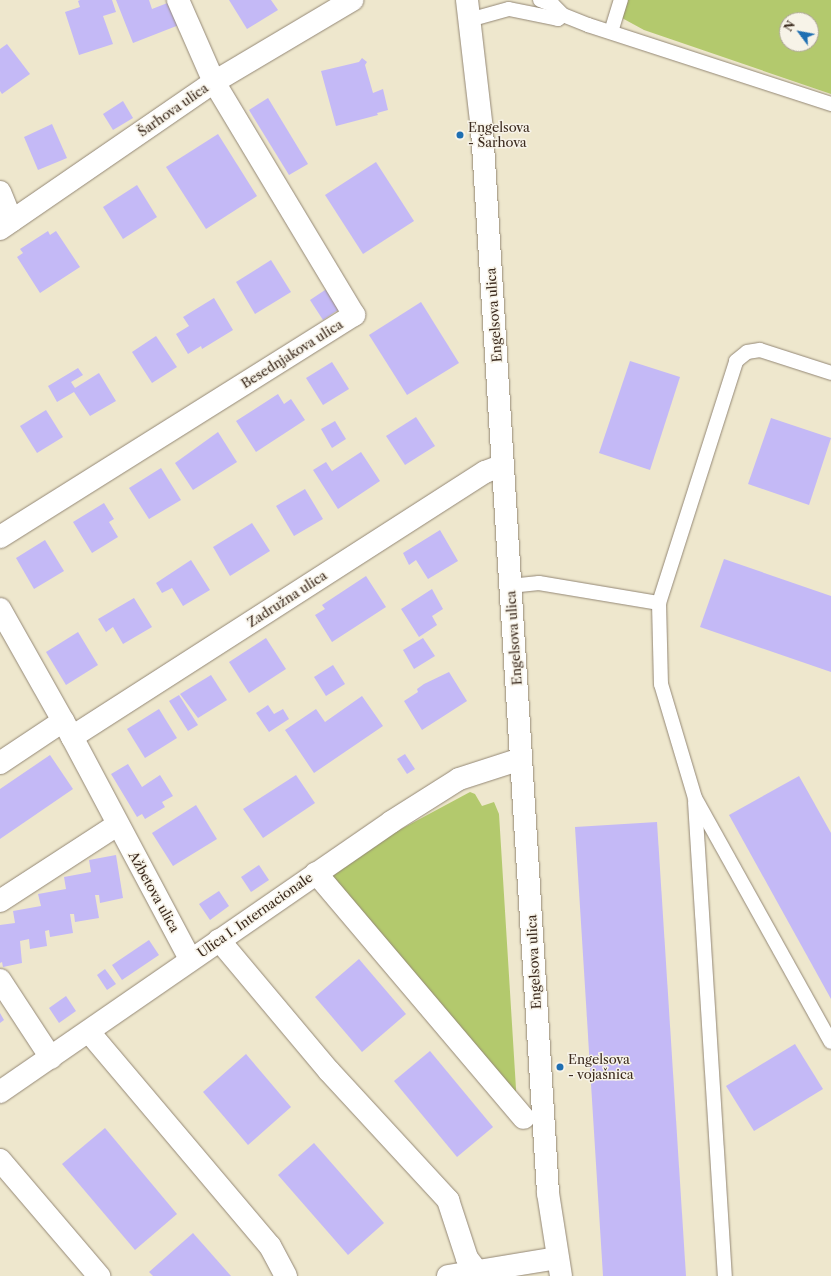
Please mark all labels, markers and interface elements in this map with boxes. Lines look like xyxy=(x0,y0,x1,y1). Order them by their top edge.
north arrow xyxy=(779,12,819,52)
text: N xyxy=(781,18,798,34)
street label: Šarhova ulica xyxy=(135,80,211,140)
place label: Engelsova - Šarhova xyxy=(468,120,530,151)
marker: Engelsova - Šarhova xyxy=(455,130,465,140)
street label: Engelsova ulica xyxy=(483,267,505,363)
street label: Besednjakova ulica xyxy=(238,316,346,392)
street label: Zadružna ulica xyxy=(244,567,330,631)
street label: Engelsova ulica xyxy=(503,590,525,686)
street label: Ažbetova ulica xyxy=(125,849,183,935)
street label: Ulica I. Internacionale xyxy=(194,869,316,961)
street label: Engelsova ulica xyxy=(524,914,544,1010)
place label: Engelsova - vojašnica xyxy=(568,1052,634,1083)
marker: Engelsova - vojašnica xyxy=(555,1062,565,1072)

